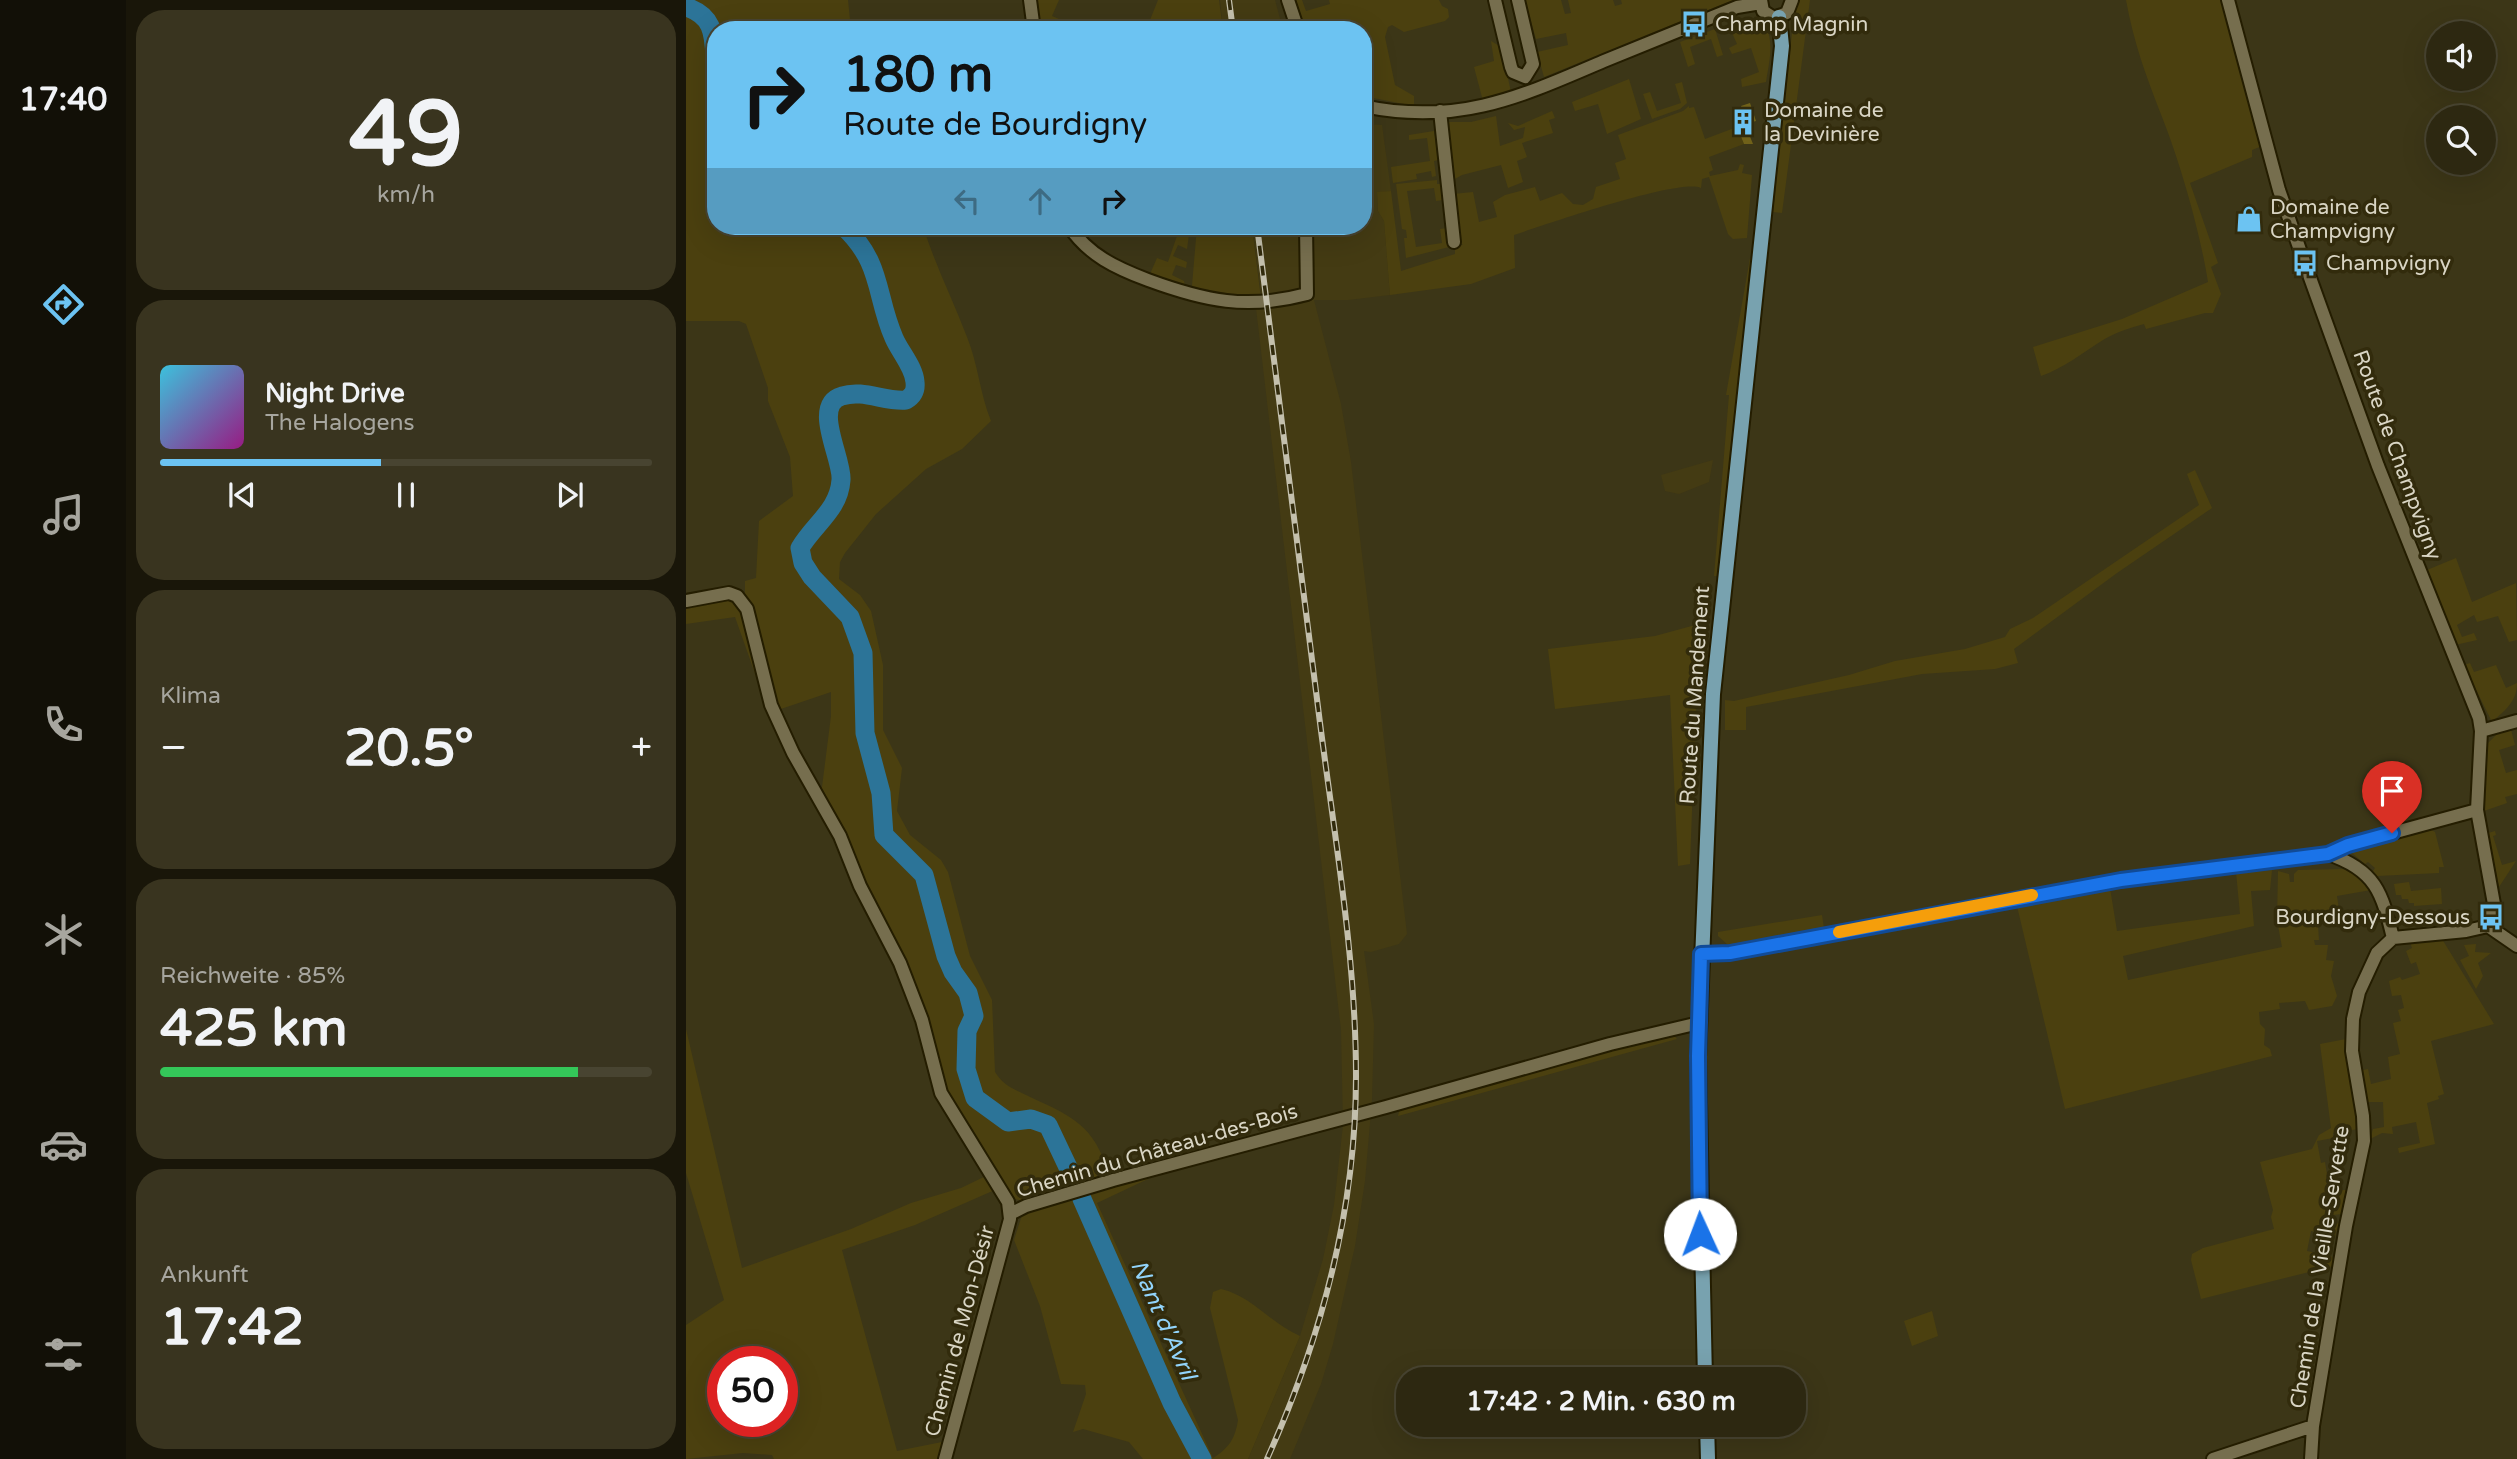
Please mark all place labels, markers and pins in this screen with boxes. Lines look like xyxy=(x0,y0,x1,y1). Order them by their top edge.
bus stop icon: Champ Magnin xyxy=(1679,9,1709,39)
place label: Champ Magnin xyxy=(1715,12,1868,37)
place label: Domaine de la Devinière xyxy=(1764,98,1884,147)
building icon: Domaine de la Devinière xyxy=(1728,107,1758,137)
place label: Domaine de Champvigny xyxy=(2270,195,2395,244)
shop icon: Domaine de Champvigny xyxy=(2234,204,2264,234)
bus stop icon: Champvigny xyxy=(2290,248,2320,278)
place label: Champvigny xyxy=(2326,251,2451,276)
pin xyxy=(2362,761,2422,833)
bus stop icon: Bourdigny-Dessous xyxy=(2476,902,2506,932)
place label: Bourdigny-Dessous xyxy=(2275,905,2470,930)

